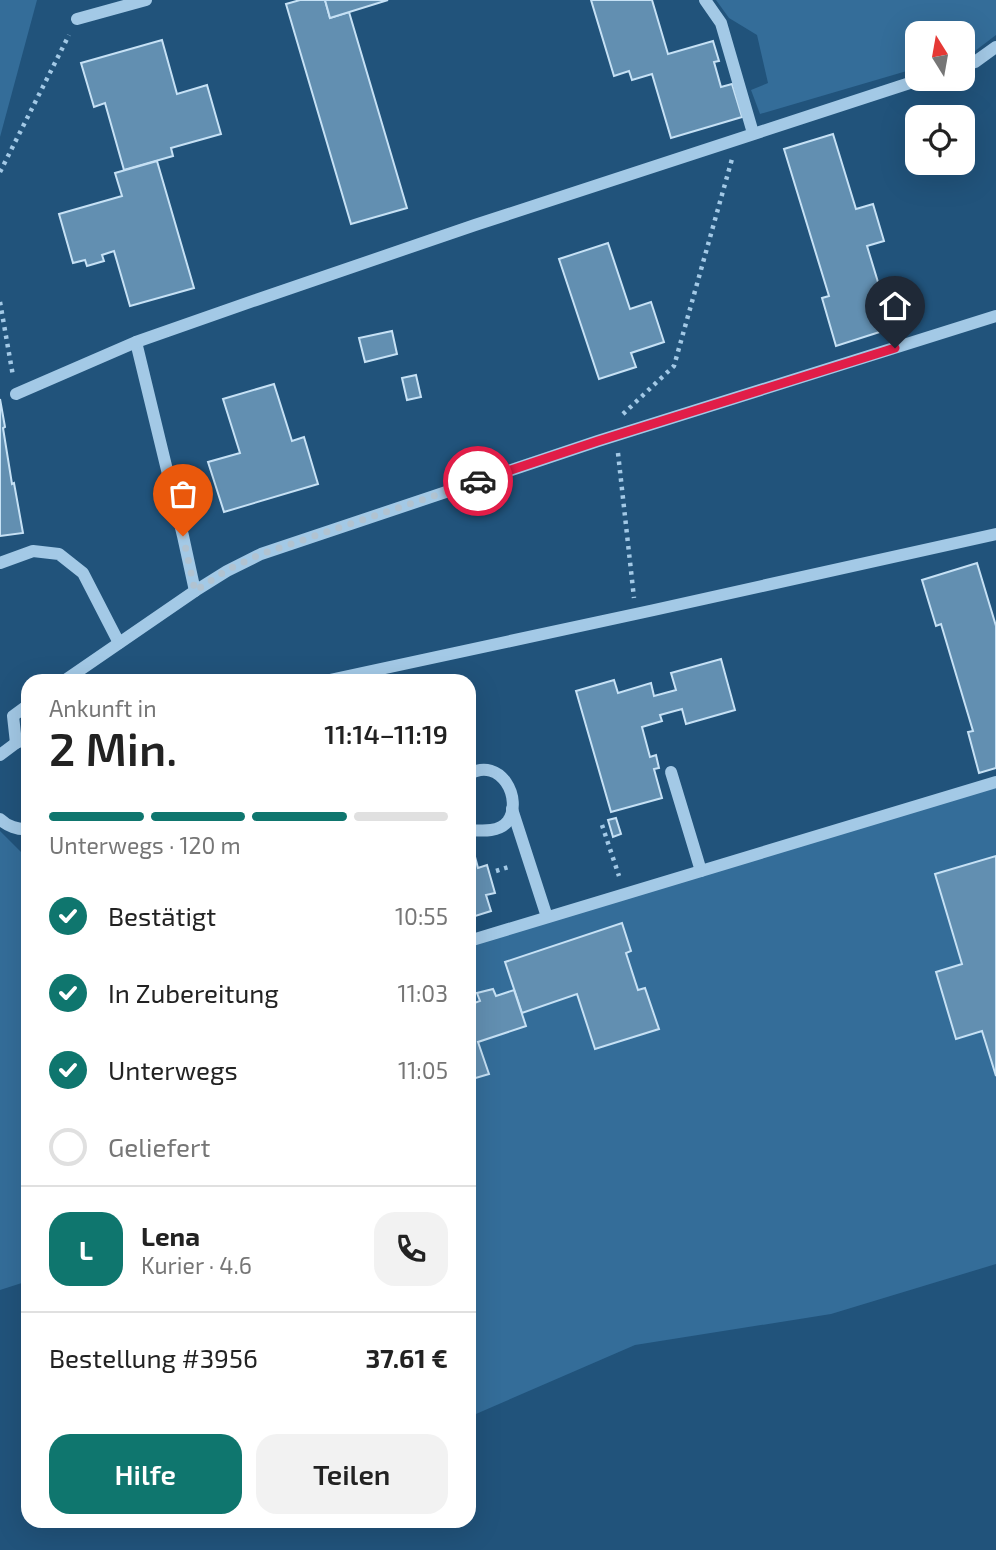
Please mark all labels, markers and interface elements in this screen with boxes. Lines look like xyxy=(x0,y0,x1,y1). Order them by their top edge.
north arrow xyxy=(905,21,975,91)
map controls xyxy=(905,21,975,175)
button: locate xyxy=(905,105,975,175)
pin xyxy=(865,276,925,348)
icon: home xyxy=(876,287,914,325)
courier xyxy=(443,446,513,516)
icon: car xyxy=(459,462,497,500)
pin xyxy=(153,464,213,536)
icon: bag xyxy=(164,475,202,513)
text: Ankunft in xyxy=(49,694,157,722)
text: 11:14–11:19 xyxy=(324,718,448,749)
text: 2 Min. xyxy=(49,720,177,775)
text: Unterwegs · 120 m xyxy=(49,831,241,859)
icon: check xyxy=(49,897,87,935)
text: Bestätigt xyxy=(108,900,216,931)
text: 10:55 xyxy=(395,902,448,930)
icon: check xyxy=(49,974,87,1012)
text: In Zubereitung xyxy=(108,977,279,1008)
text: 11:03 xyxy=(398,979,448,1007)
icon: check xyxy=(49,1051,87,1089)
text: Unterwegs xyxy=(108,1054,238,1085)
text: 11:05 xyxy=(398,1056,448,1084)
text: Geliefert xyxy=(108,1131,210,1162)
button: phone xyxy=(374,1212,448,1286)
text: Lena xyxy=(141,1220,200,1251)
text: L xyxy=(79,1234,93,1265)
text: Kurier · 4.6 xyxy=(141,1251,252,1279)
text: Bestellung #3956 xyxy=(49,1342,258,1373)
text: 37.61 € xyxy=(365,1342,448,1373)
button: Hilfe xyxy=(49,1434,242,1514)
button: Teilen xyxy=(256,1434,448,1514)

